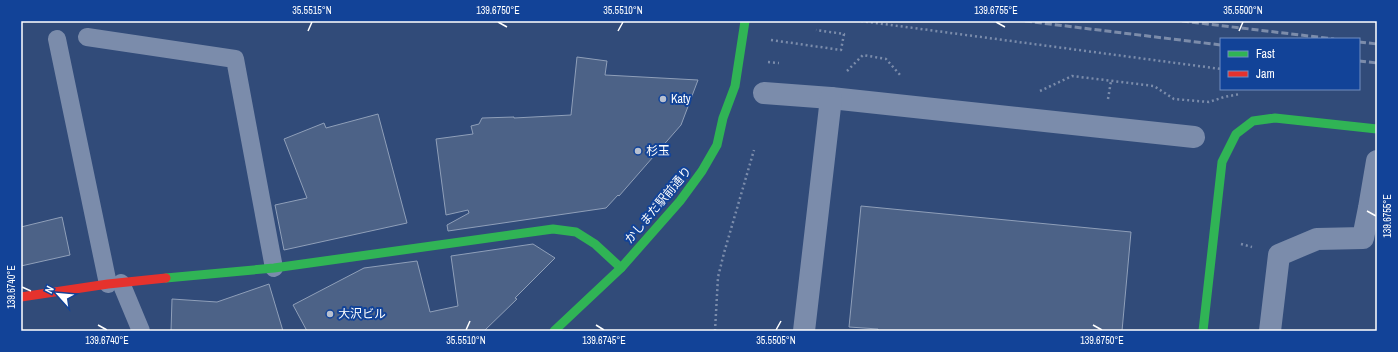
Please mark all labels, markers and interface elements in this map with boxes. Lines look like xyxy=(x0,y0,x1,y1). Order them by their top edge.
text: 35.5515°N xyxy=(292,4,332,17)
text: 139.6750°E xyxy=(476,4,520,17)
text: 35.5510°N xyxy=(603,4,643,17)
text: 139.6755°E xyxy=(974,4,1018,17)
text: 35.5500°N xyxy=(1223,4,1263,17)
legend xyxy=(1220,38,1360,90)
text: Fast xyxy=(1256,46,1275,62)
text: Jam xyxy=(1256,66,1275,82)
place label: Katy xyxy=(671,91,691,107)
marker: Katy xyxy=(658,94,668,104)
place label: 杉玉 xyxy=(646,143,670,159)
marker: 杉玉 xyxy=(633,146,643,156)
street label: かしまだ駅前通り xyxy=(621,163,695,247)
text: 139.6755°E xyxy=(1381,194,1394,238)
text: 139.6740°E xyxy=(5,265,18,309)
north arrow xyxy=(38,274,78,314)
text: N xyxy=(41,283,57,296)
place label: 大沢ビル xyxy=(338,306,386,322)
marker: 大沢ビル xyxy=(325,309,335,319)
text: 139.6740°E xyxy=(85,334,129,347)
text: 35.5510°N xyxy=(446,334,486,347)
text: 139.6745°E xyxy=(582,334,626,347)
text: 35.5505°N xyxy=(756,334,796,347)
text: 139.6750°E xyxy=(1080,334,1124,347)

